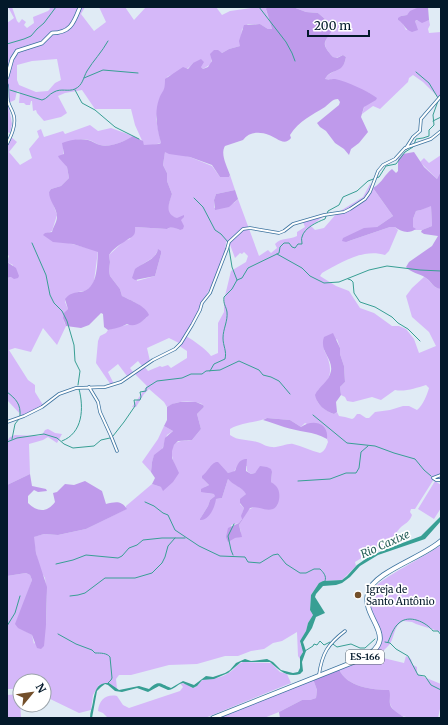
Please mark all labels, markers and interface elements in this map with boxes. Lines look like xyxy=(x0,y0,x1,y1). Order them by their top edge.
scale bar xyxy=(308,12,369,38)
text: 200 m xyxy=(314,18,351,33)
water label: Rio Caxixe xyxy=(358,527,412,561)
place label: Igreja de Santo Antônio xyxy=(366,583,435,608)
marker: Igreja de Santo Antônio xyxy=(353,590,363,600)
road number: ES-166 xyxy=(346,650,384,664)
north arrow xyxy=(12,673,52,713)
text: N xyxy=(33,681,49,696)

